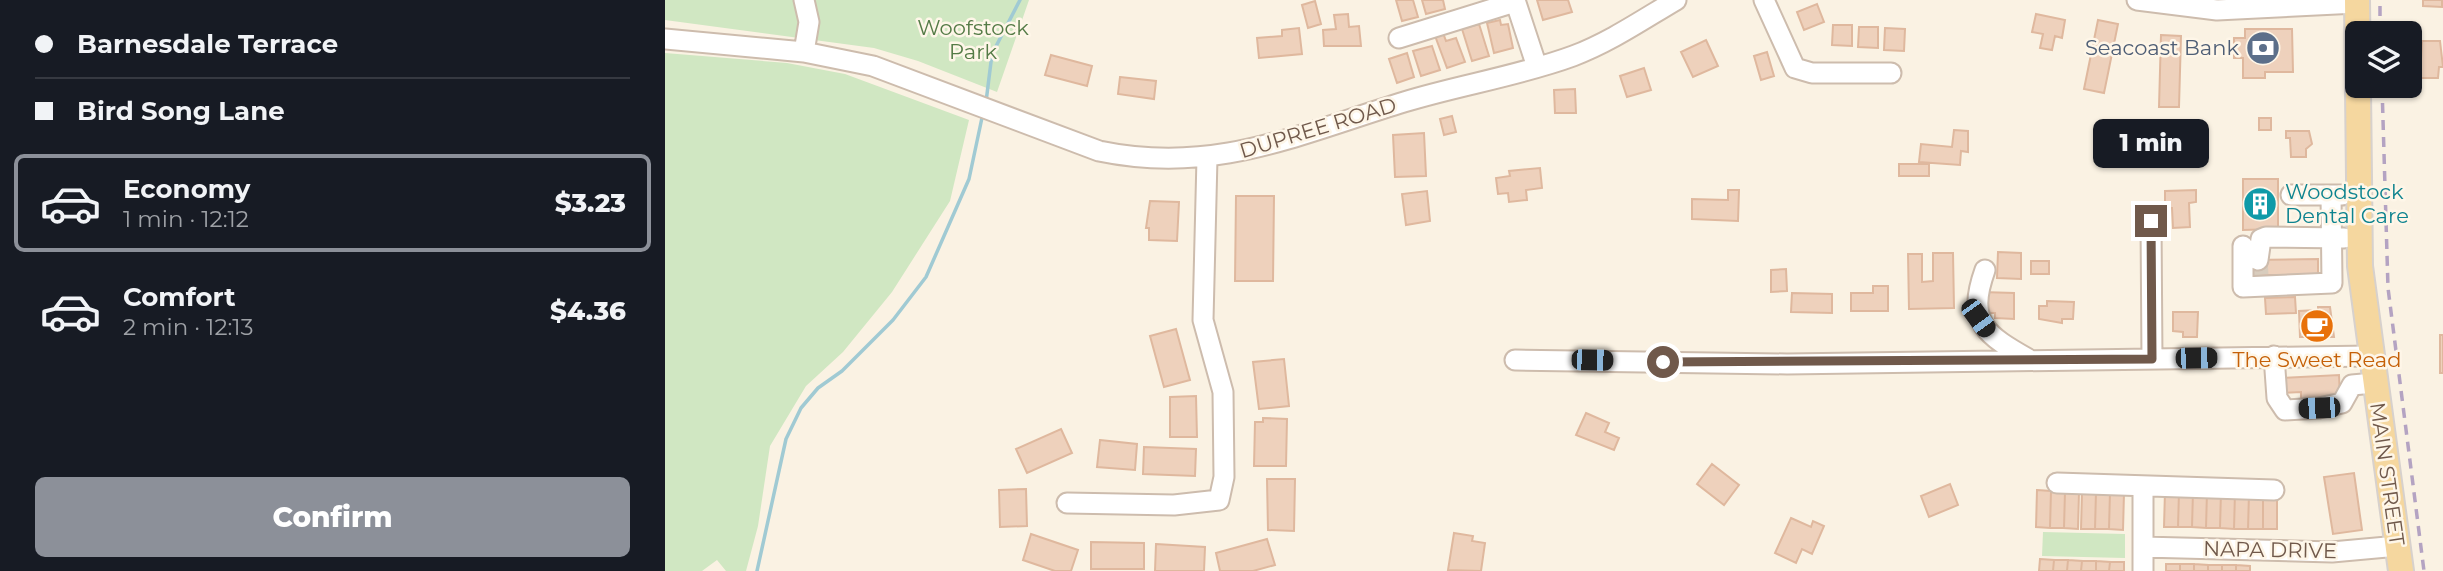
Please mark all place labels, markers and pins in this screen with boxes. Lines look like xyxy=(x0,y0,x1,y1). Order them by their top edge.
bank icon: Seacoast Bank xyxy=(2244,29,2282,67)
place label: Seacoast Bank xyxy=(2085,35,2239,60)
place label: Woodstock Dental Care xyxy=(2285,179,2409,228)
building icon: Woodstock Dental Care xyxy=(2241,185,2279,223)
cafe icon: The Sweet Read xyxy=(2298,307,2336,345)
place label: The Sweet Read xyxy=(2233,347,2401,372)

